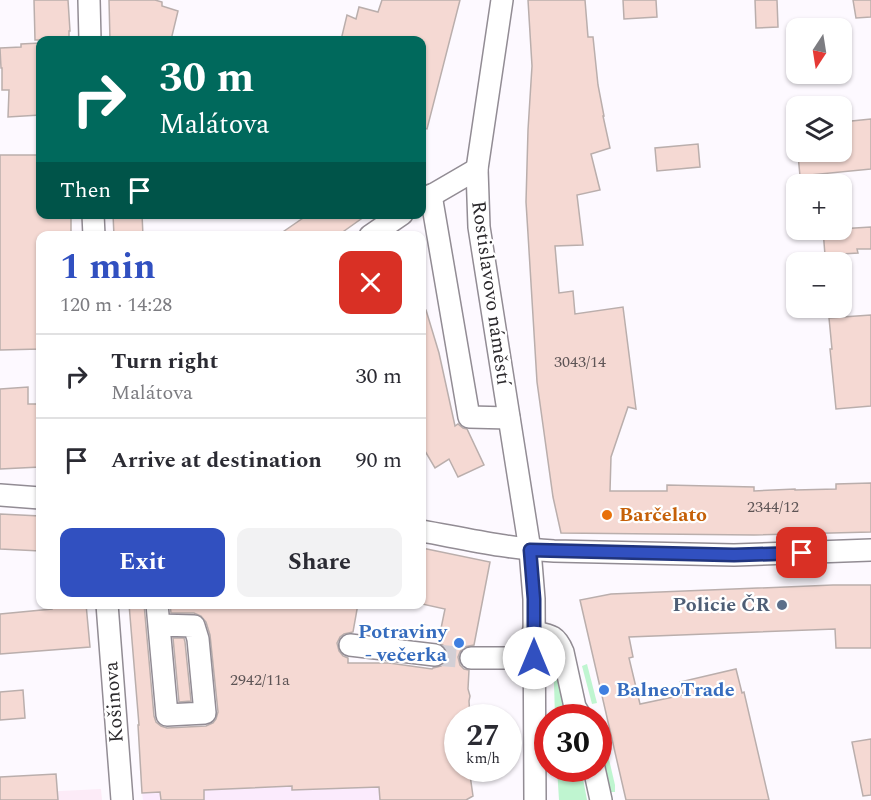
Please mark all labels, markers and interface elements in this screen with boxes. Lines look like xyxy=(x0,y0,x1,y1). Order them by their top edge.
north arrow xyxy=(786,18,852,84)
map controls xyxy=(786,18,852,318)
text: 30 m xyxy=(159,47,254,110)
icon: right xyxy=(60,60,138,138)
button: layers xyxy=(786,96,852,162)
text: Malátova xyxy=(159,104,269,146)
text: Then xyxy=(60,174,111,207)
icon: arrive xyxy=(123,174,156,207)
button: + xyxy=(786,174,852,240)
street label: Rostislavovo náměstí xyxy=(463,199,519,388)
text: 1 min xyxy=(60,240,156,295)
button: close xyxy=(339,251,402,314)
button: − xyxy=(786,252,852,318)
text: 120 m · 14:28 xyxy=(60,290,172,320)
text: Turn right xyxy=(111,345,218,378)
house number: 3043/14 xyxy=(554,350,606,374)
icon: right xyxy=(60,360,93,393)
text: 30 m xyxy=(356,360,402,393)
text: Malátova xyxy=(111,378,193,408)
icon: arrive xyxy=(60,444,93,477)
text: Arrive at destination xyxy=(111,444,322,477)
text: 90 m xyxy=(356,444,402,477)
house number: 2344/12 xyxy=(747,495,799,519)
place label: Barčelato xyxy=(619,500,707,530)
marker: Barčelato xyxy=(600,508,614,522)
pin xyxy=(776,527,827,578)
button: Exit xyxy=(60,528,225,597)
button: Share xyxy=(237,528,402,597)
icon: arrive xyxy=(785,536,818,569)
place label: Policie ČR xyxy=(672,590,770,620)
marker: Policie ČR xyxy=(775,598,789,612)
place label: Potraviny - večerka xyxy=(358,617,448,670)
position arrow xyxy=(502,626,566,690)
marker: Potraviny - večerka xyxy=(452,636,466,650)
street label: Košinova xyxy=(96,660,132,744)
house number: 2942/11a xyxy=(230,668,290,692)
place label: BalneoTrade xyxy=(616,675,735,705)
marker: BalneoTrade xyxy=(597,683,611,697)
speed limit sign: 30 xyxy=(534,704,612,782)
text: 27 xyxy=(466,713,500,759)
text: km/h xyxy=(466,747,500,770)

